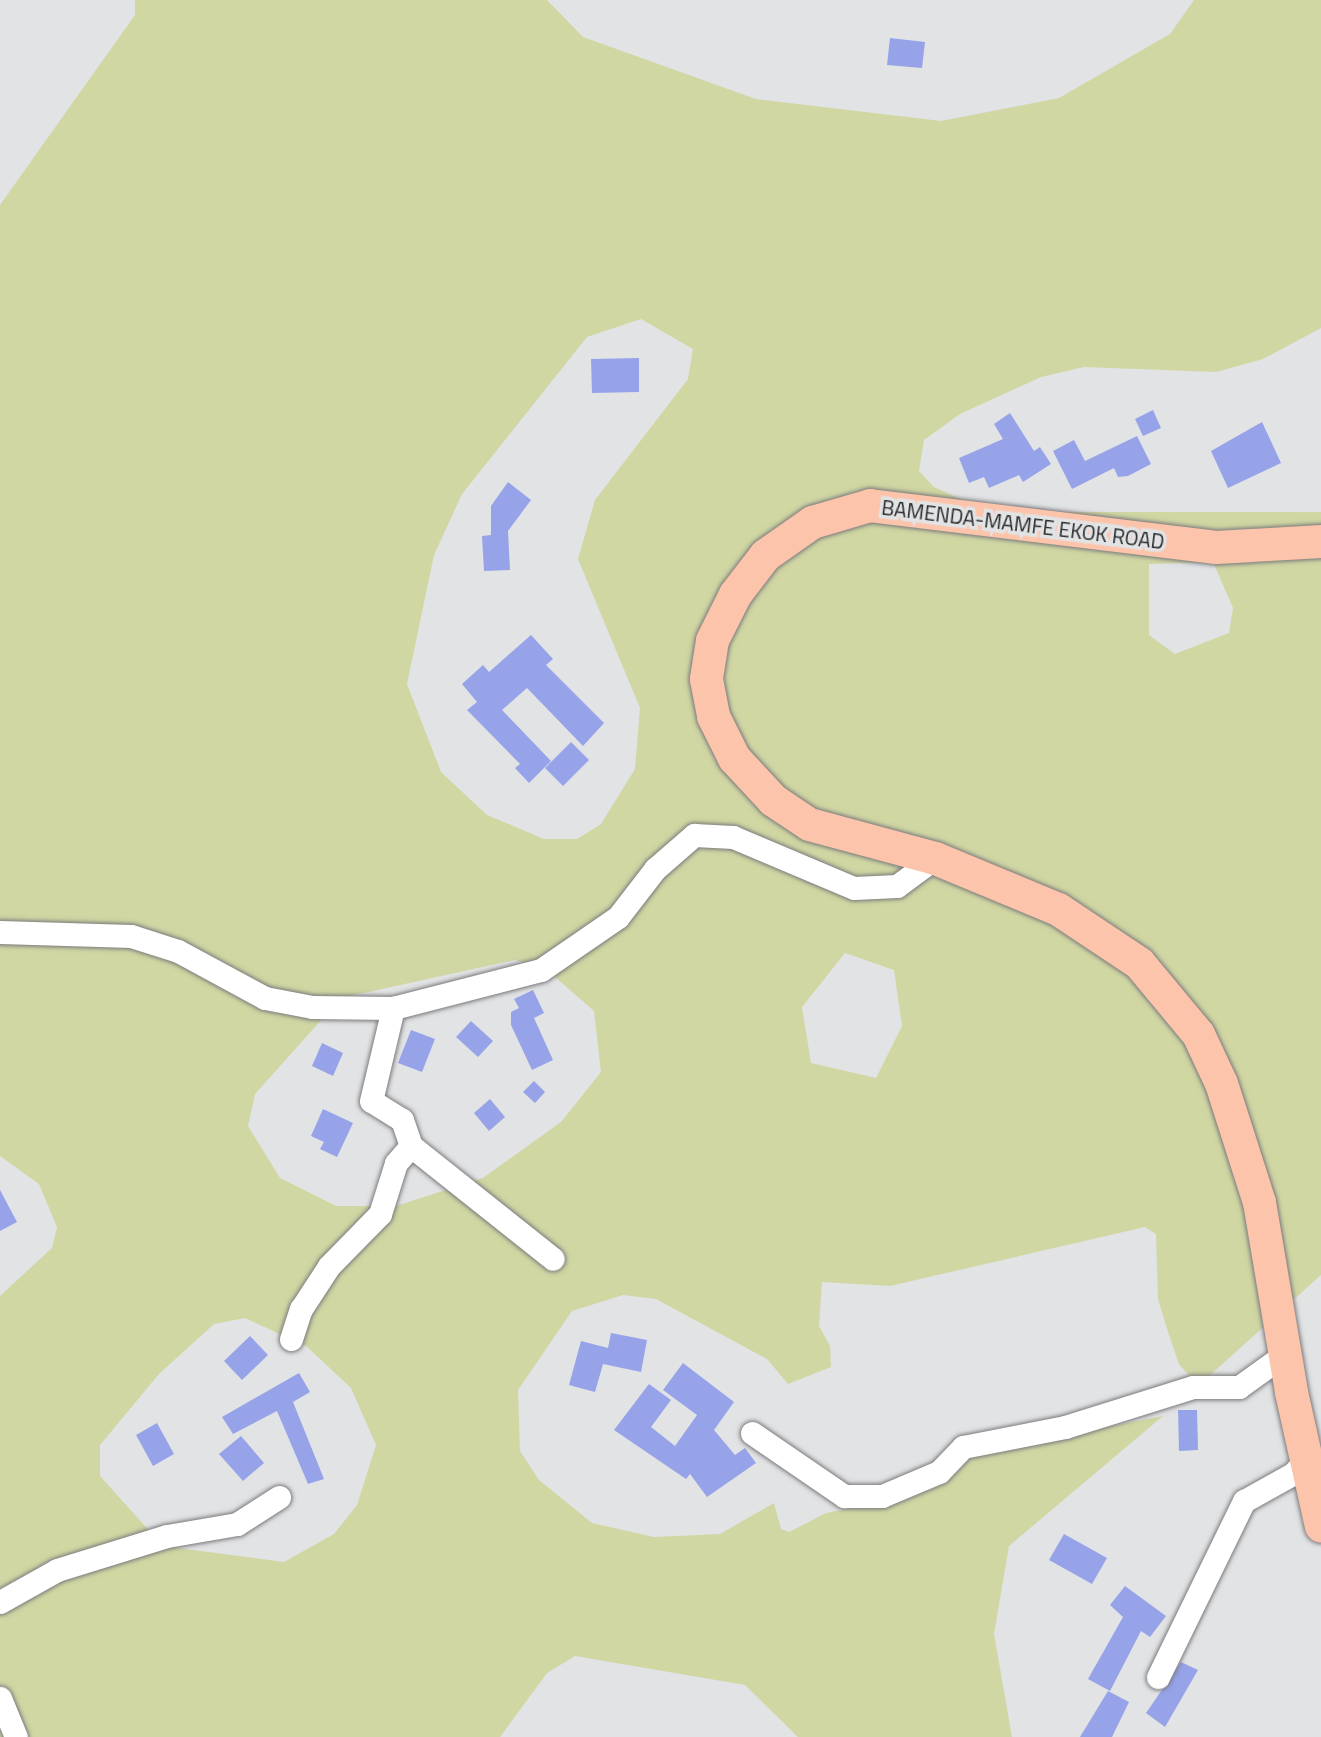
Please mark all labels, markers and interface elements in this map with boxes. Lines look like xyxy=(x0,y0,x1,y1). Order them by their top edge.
street label: BAMENDA-MAMFE EKOK ROAD xyxy=(880,494,1166,554)

